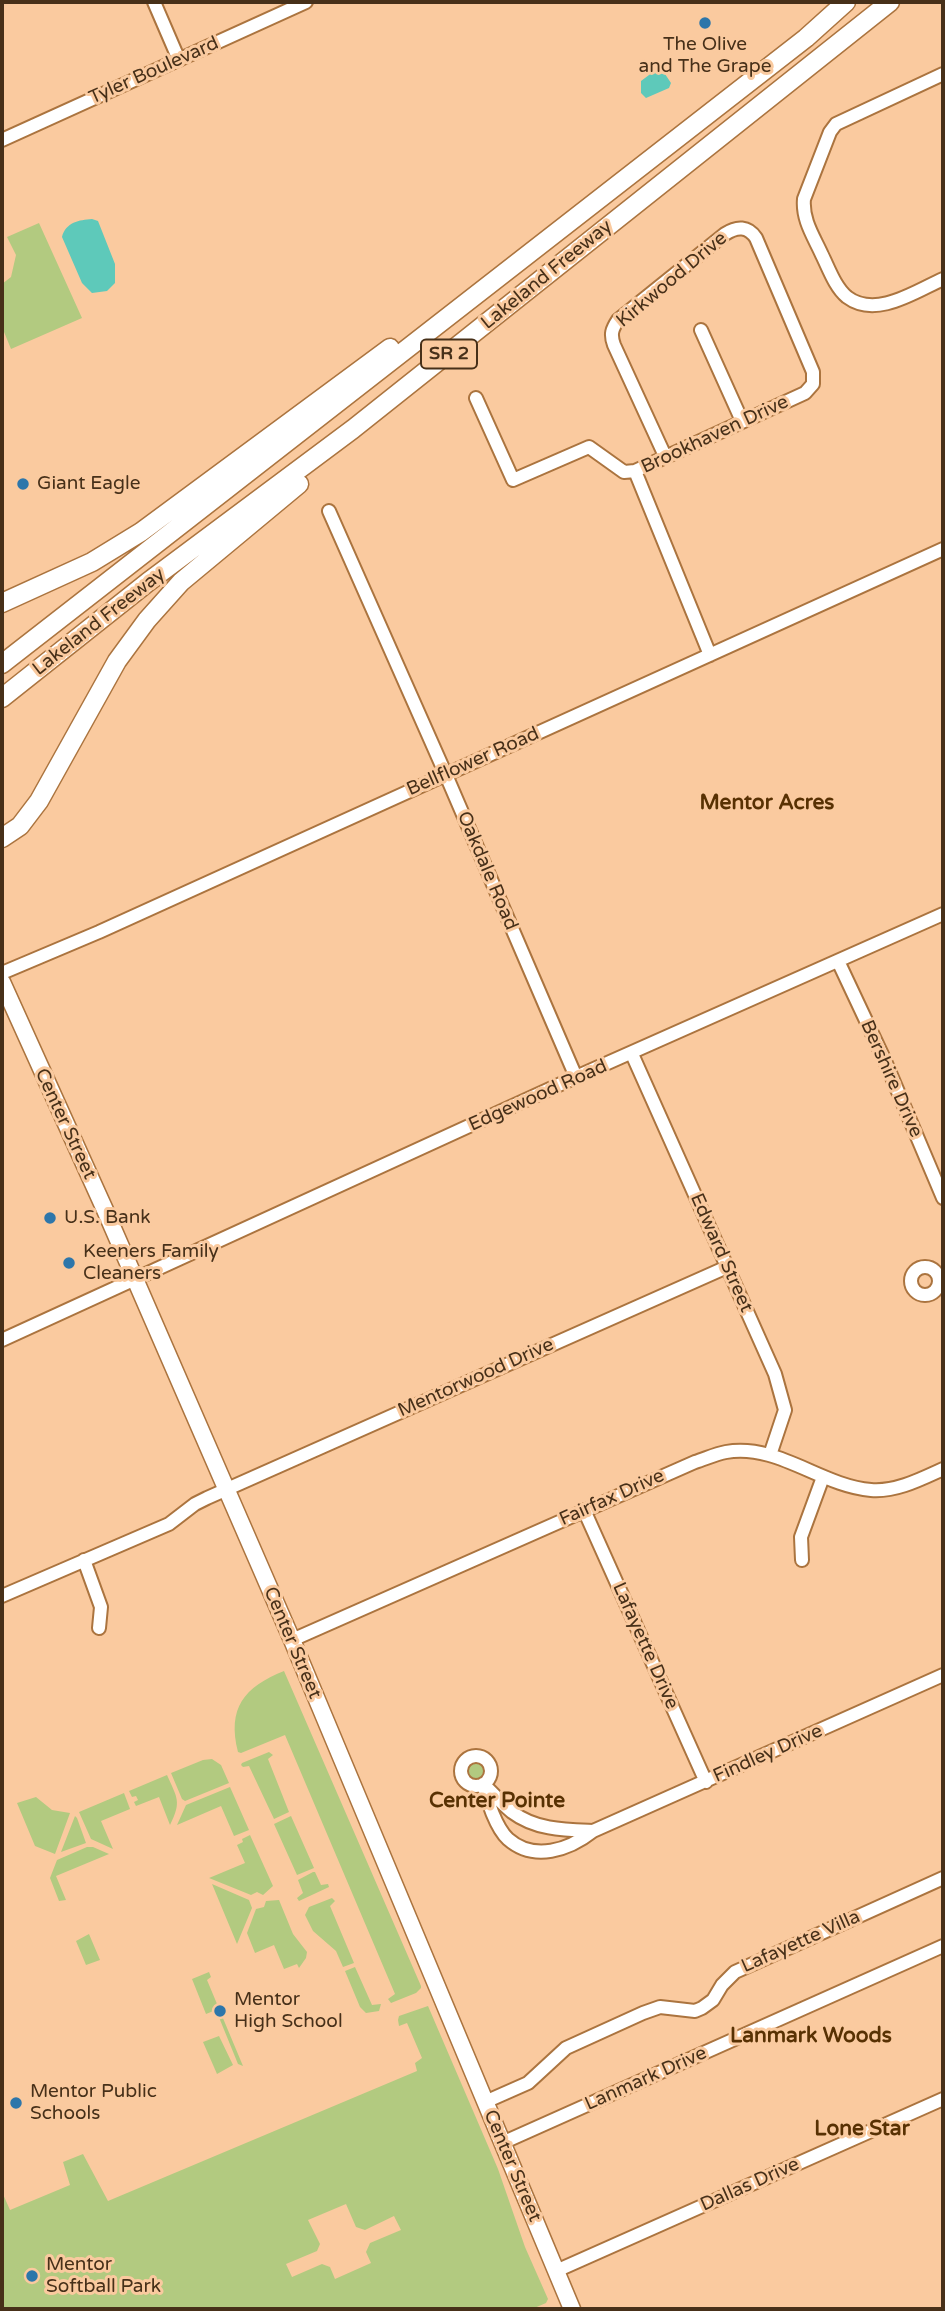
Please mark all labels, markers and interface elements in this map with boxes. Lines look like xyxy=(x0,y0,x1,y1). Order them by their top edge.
marker: The Olive and The Grape xyxy=(697,15,713,31)
street label: Tyler Boulevard xyxy=(86,32,222,110)
place label: The Olive and The Grape xyxy=(639,34,771,78)
street label: Lakeland Freeway xyxy=(477,215,617,335)
street label: Kirkwood Drive xyxy=(612,227,732,333)
road number: SR 2 xyxy=(421,340,477,368)
street label: Brookhaven Drive xyxy=(638,391,792,479)
place label: Giant Eagle xyxy=(37,473,140,495)
marker: Giant Eagle xyxy=(15,476,31,492)
street label: Lakeland Freeway xyxy=(28,563,170,681)
street label: Bellflower Road xyxy=(403,723,543,801)
district label: Mentor Acres xyxy=(700,790,834,816)
street label: Oakdale Road xyxy=(452,808,522,934)
street label: Bershire Drive xyxy=(855,1017,927,1141)
street label: Edgewood Road xyxy=(465,1055,611,1137)
street label: Center Street xyxy=(29,1065,101,1183)
street label: Edward Street xyxy=(685,1190,757,1316)
place label: U.S. Bank xyxy=(64,1207,151,1229)
marker: U.S. Bank xyxy=(42,1210,58,1226)
place label: Keeners Family Cleaners xyxy=(83,1241,219,1285)
marker: Keeners Family Cleaners xyxy=(61,1255,77,1271)
street label: Mentorwood Drive xyxy=(395,1333,557,1423)
street label: Fairfax Drive xyxy=(556,1465,668,1531)
street label: Lafayette Drive xyxy=(607,1579,683,1713)
street label: Center Street xyxy=(258,1584,326,1702)
street label: Findley Drive xyxy=(710,1720,826,1788)
district label: Center Pointe xyxy=(429,1788,565,1814)
street label: Lafayette Villa xyxy=(738,1906,864,1978)
place label: Mentor High School xyxy=(234,1989,343,2033)
marker: Mentor High School xyxy=(212,2003,228,2019)
district label: Lanmark Woods xyxy=(730,2023,892,2049)
street label: Lanmark Drive xyxy=(582,2042,710,2116)
place label: Mentor Public Schools xyxy=(30,2081,157,2125)
marker: Mentor Public Schools xyxy=(8,2095,24,2111)
street label: Center Street xyxy=(478,2107,546,2225)
district label: Lone Star xyxy=(814,2116,910,2142)
street label: Dallas Drive xyxy=(697,2153,803,2217)
place label: Mentor Softball Park xyxy=(46,2254,161,2298)
marker: Mentor Softball Park xyxy=(24,2268,40,2284)

